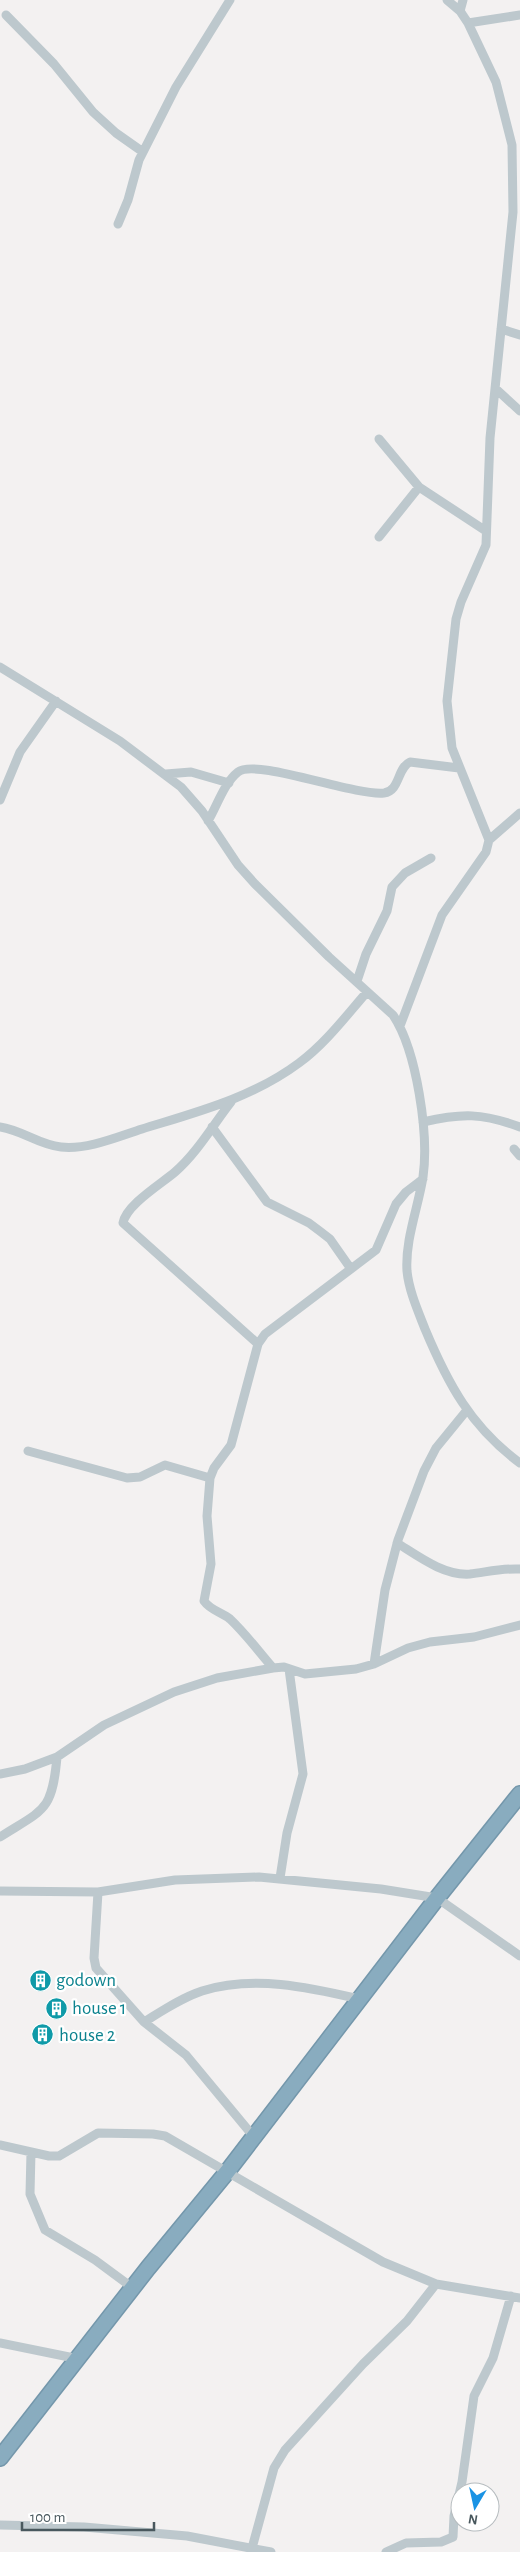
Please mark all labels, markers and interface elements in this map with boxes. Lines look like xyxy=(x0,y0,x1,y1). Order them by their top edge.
building icon: godown xyxy=(28,1968,52,1992)
place label: godown xyxy=(56,1971,116,1990)
building icon: house 1 xyxy=(44,1996,68,2020)
place label: house 1 xyxy=(72,1999,126,2018)
building icon: house 2 xyxy=(31,2023,55,2047)
place label: house 2 xyxy=(59,2026,116,2045)
north arrow xyxy=(450,2482,500,2532)
scale bar xyxy=(22,2500,155,2532)
text: 100 m xyxy=(30,2510,65,2525)
text: N xyxy=(467,2511,479,2527)

